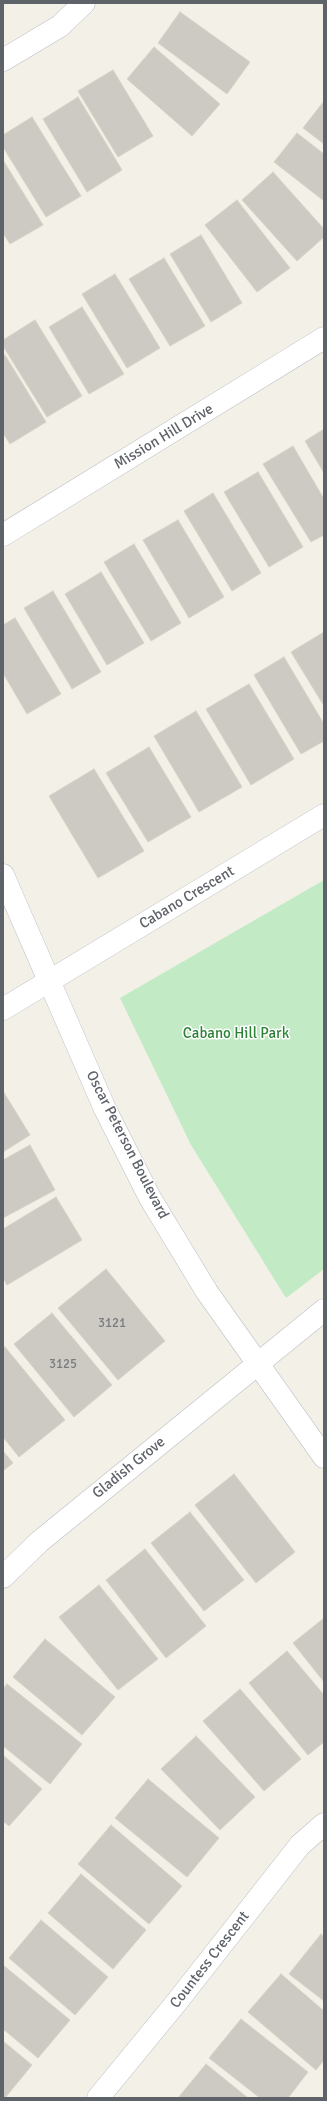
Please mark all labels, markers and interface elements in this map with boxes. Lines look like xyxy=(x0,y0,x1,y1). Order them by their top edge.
street label: Mission Hill Drive xyxy=(111,400,217,474)
street label: Cabano Crescent xyxy=(136,863,238,933)
park label: Cabano Hill Park xyxy=(183,1025,289,1043)
street label: Oscar Peterson Boulevard xyxy=(82,1068,172,1222)
house number: 3121 xyxy=(98,1316,126,1332)
house number: 3125 xyxy=(49,1357,77,1373)
street label: Gladish Grove xyxy=(89,1433,169,1503)
street label: Countess Crescent xyxy=(166,1908,254,2012)

